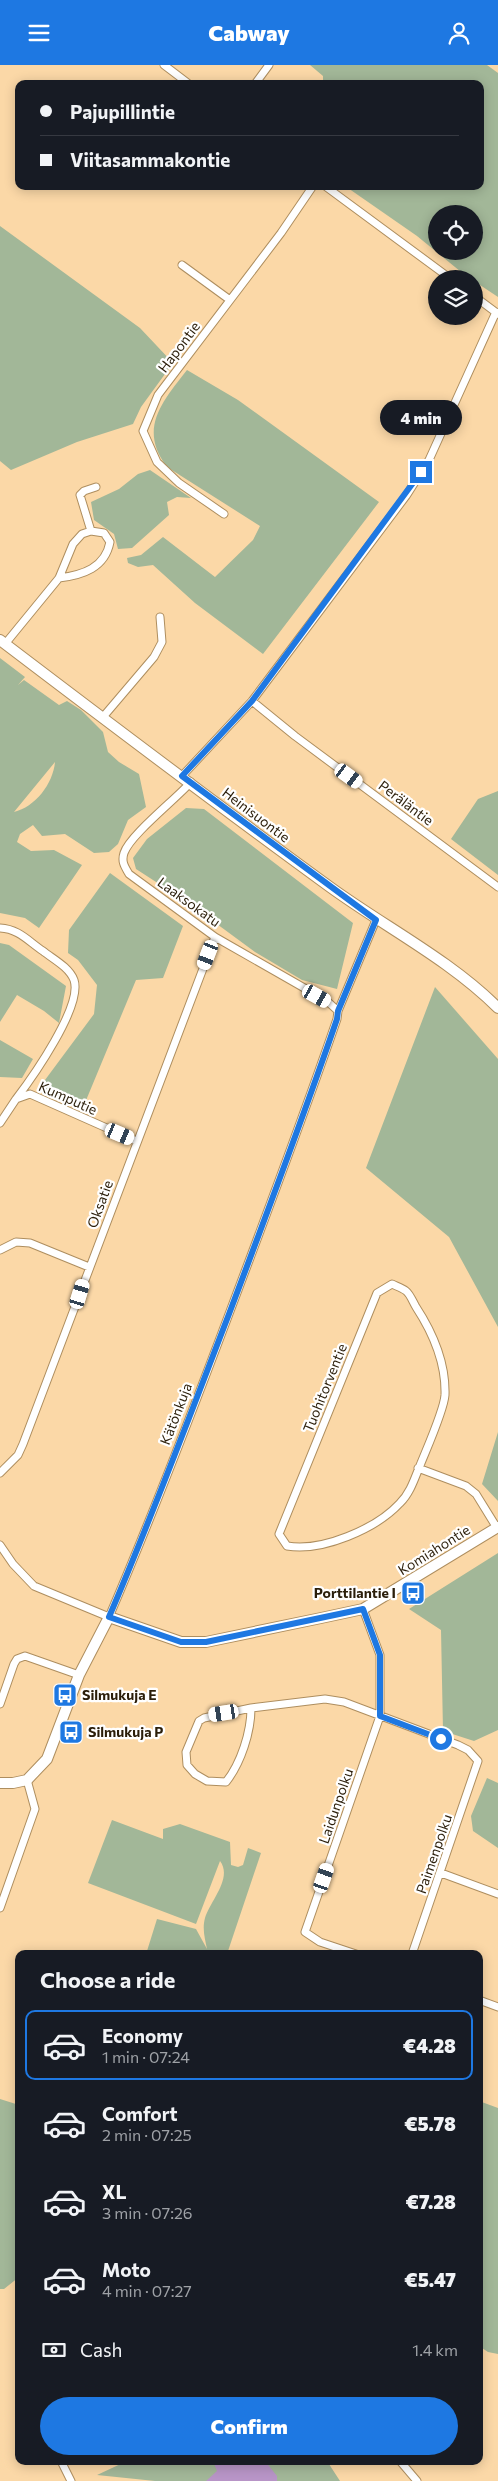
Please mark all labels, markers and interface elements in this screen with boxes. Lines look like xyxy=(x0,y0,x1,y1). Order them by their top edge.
icon: menu xyxy=(25,19,53,47)
text: Cabway xyxy=(208,19,290,46)
icon: person xyxy=(445,19,473,47)
text: Pajupillintie xyxy=(70,100,175,123)
text: Viitasammakontie xyxy=(70,148,230,171)
map controls xyxy=(428,205,483,325)
button: locate xyxy=(428,205,483,260)
button: layers xyxy=(428,270,483,325)
street label: Hapontie xyxy=(154,318,203,375)
callout: 4 min xyxy=(380,399,462,435)
text: 4 min xyxy=(401,408,441,427)
route end xyxy=(410,461,432,483)
car xyxy=(332,761,365,791)
street label: Peräläntie xyxy=(376,776,437,829)
street label: Heinisuontie xyxy=(219,784,294,846)
street label: Laaksokatu xyxy=(155,873,224,930)
car xyxy=(195,938,220,972)
car xyxy=(300,982,333,1010)
street label: Kumputie xyxy=(36,1077,100,1118)
car xyxy=(103,1121,136,1147)
street label: Oksatie xyxy=(83,1178,116,1230)
car xyxy=(68,1277,91,1311)
street label: Tuohitorventie xyxy=(299,1341,350,1435)
street label: Kätönkuja xyxy=(156,1380,195,1447)
street label: Komiahontie xyxy=(395,1521,473,1578)
bus stop icon: Porttilantie I xyxy=(400,1580,426,1606)
place label: Porttilantie I xyxy=(314,1584,396,1601)
bus stop icon: Silmukuja E xyxy=(52,1682,78,1708)
place label: Silmukuja E xyxy=(82,1686,157,1703)
car xyxy=(208,1703,239,1723)
bus stop icon: Silmukuja P xyxy=(58,1719,84,1745)
place label: Silmukuja P xyxy=(88,1723,163,1740)
route start xyxy=(430,1728,452,1750)
street label: Laidunpolku xyxy=(315,1766,356,1846)
street label: Paimenpolku xyxy=(412,1812,455,1896)
car xyxy=(312,1861,335,1895)
text: Choose a ride xyxy=(40,1966,175,1993)
icon: car xyxy=(42,2023,87,2068)
text: Economy xyxy=(102,2024,183,2047)
text: €4.28 xyxy=(403,2034,456,2057)
text: 1 min · 07:24 xyxy=(102,2047,190,2066)
icon: car xyxy=(42,2101,87,2146)
text: Comfort xyxy=(102,2102,178,2125)
text: €5.78 xyxy=(404,2112,456,2135)
text: 2 min · 07:25 xyxy=(102,2125,192,2144)
icon: car xyxy=(42,2179,87,2224)
text: XL xyxy=(102,2180,127,2203)
text: €7.28 xyxy=(406,2190,456,2213)
text: 3 min · 07:26 xyxy=(102,2203,192,2222)
icon: car xyxy=(42,2257,87,2302)
text: Moto xyxy=(102,2258,151,2281)
text: €5.47 xyxy=(404,2268,456,2291)
text: 4 min · 07:27 xyxy=(102,2281,192,2300)
icon: cash xyxy=(40,2336,68,2364)
text: Cash xyxy=(80,2338,122,2361)
text: 1.4 km xyxy=(412,2340,458,2359)
button: Confirm xyxy=(40,2397,458,2455)

